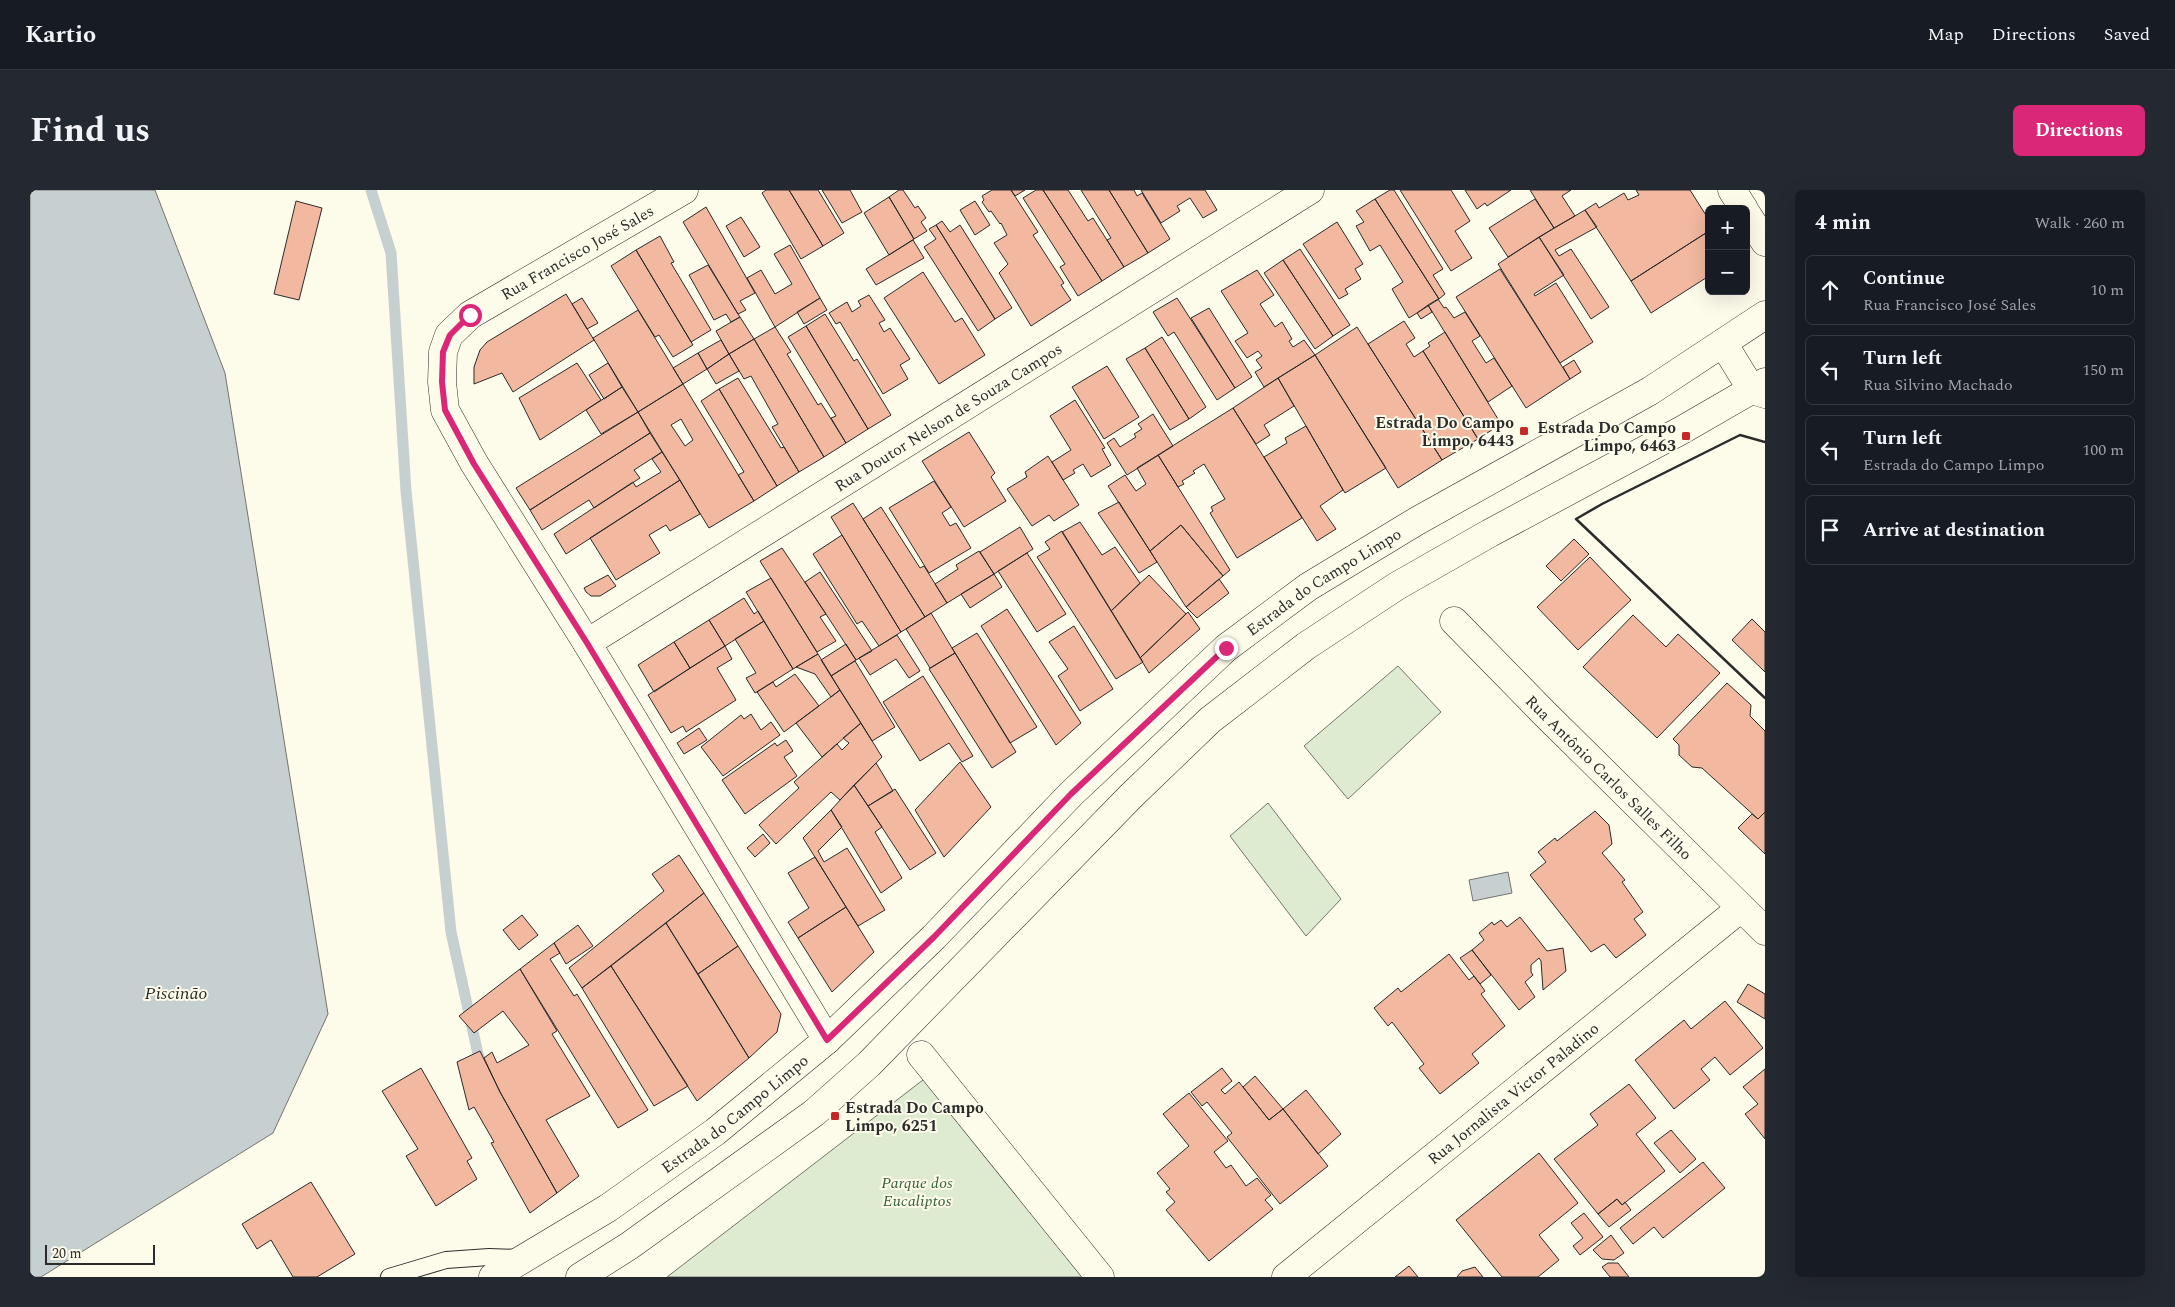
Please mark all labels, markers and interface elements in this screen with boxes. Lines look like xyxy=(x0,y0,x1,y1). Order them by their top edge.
text: Kartio xyxy=(25,17,96,53)
text: Map xyxy=(1928,21,1964,48)
text: Directions xyxy=(1992,21,2076,48)
text: Saved xyxy=(2104,21,2150,48)
text: Find us xyxy=(30,104,150,157)
button: Directions xyxy=(2013,105,2145,156)
street label: Rua Francisco José Sales xyxy=(496,199,659,307)
map controls xyxy=(1705,205,1750,295)
button: + xyxy=(1705,205,1750,250)
text: 4 min xyxy=(1815,207,1871,239)
text: Walk · 260 m xyxy=(2034,211,2125,235)
button: − xyxy=(1705,250,1750,295)
text: Continue xyxy=(1863,264,1945,293)
icon: ahead xyxy=(1816,276,1844,304)
text: 10 m xyxy=(2090,278,2124,302)
text: Rua Francisco José Sales xyxy=(1863,293,2036,317)
route start xyxy=(459,304,482,327)
street label: Rua Doutor Nelson de Souza Campos xyxy=(830,337,1067,498)
text: Turn left xyxy=(1863,344,1942,373)
icon: left xyxy=(1816,356,1844,384)
text: 150 m xyxy=(2082,358,2124,382)
text: Rua Silvino Machado xyxy=(1863,373,2013,397)
place label: Estrada Do Campo Limpo, 6443 xyxy=(1375,411,1514,453)
place label: Estrada Do Campo Limpo, 6463 xyxy=(1537,416,1676,458)
text: Turn left xyxy=(1863,424,1942,453)
marker: Estrada Do Campo Limpo, 6443 xyxy=(1518,425,1530,437)
marker: Estrada Do Campo Limpo, 6463 xyxy=(1680,430,1692,442)
icon: left xyxy=(1816,436,1844,464)
text: 100 m xyxy=(2082,438,2124,462)
text: Estrada do Campo Limpo xyxy=(1863,453,2044,477)
icon: arrive xyxy=(1816,516,1844,544)
text: Arrive at destination xyxy=(1863,516,2045,545)
street label: Estrada do Campo Limpo xyxy=(1241,522,1406,642)
route end xyxy=(1215,637,1238,660)
street label: Rua Antônio Carlos Salles Filho xyxy=(1519,690,1697,866)
water label: Piscinão xyxy=(144,980,208,1007)
street label: Rua Jornalista Victor Paladino xyxy=(1423,1017,1604,1171)
street label: Estrada do Campo Limpo xyxy=(656,1049,814,1180)
place label: Estrada Do Campo Limpo, 6251 xyxy=(845,1096,984,1138)
marker: Estrada Do Campo Limpo, 6251 xyxy=(829,1110,841,1122)
park label: Parque dos Eucaliptos xyxy=(881,1171,953,1213)
scale bar xyxy=(45,1242,155,1265)
text: 20 m xyxy=(52,1243,82,1264)

